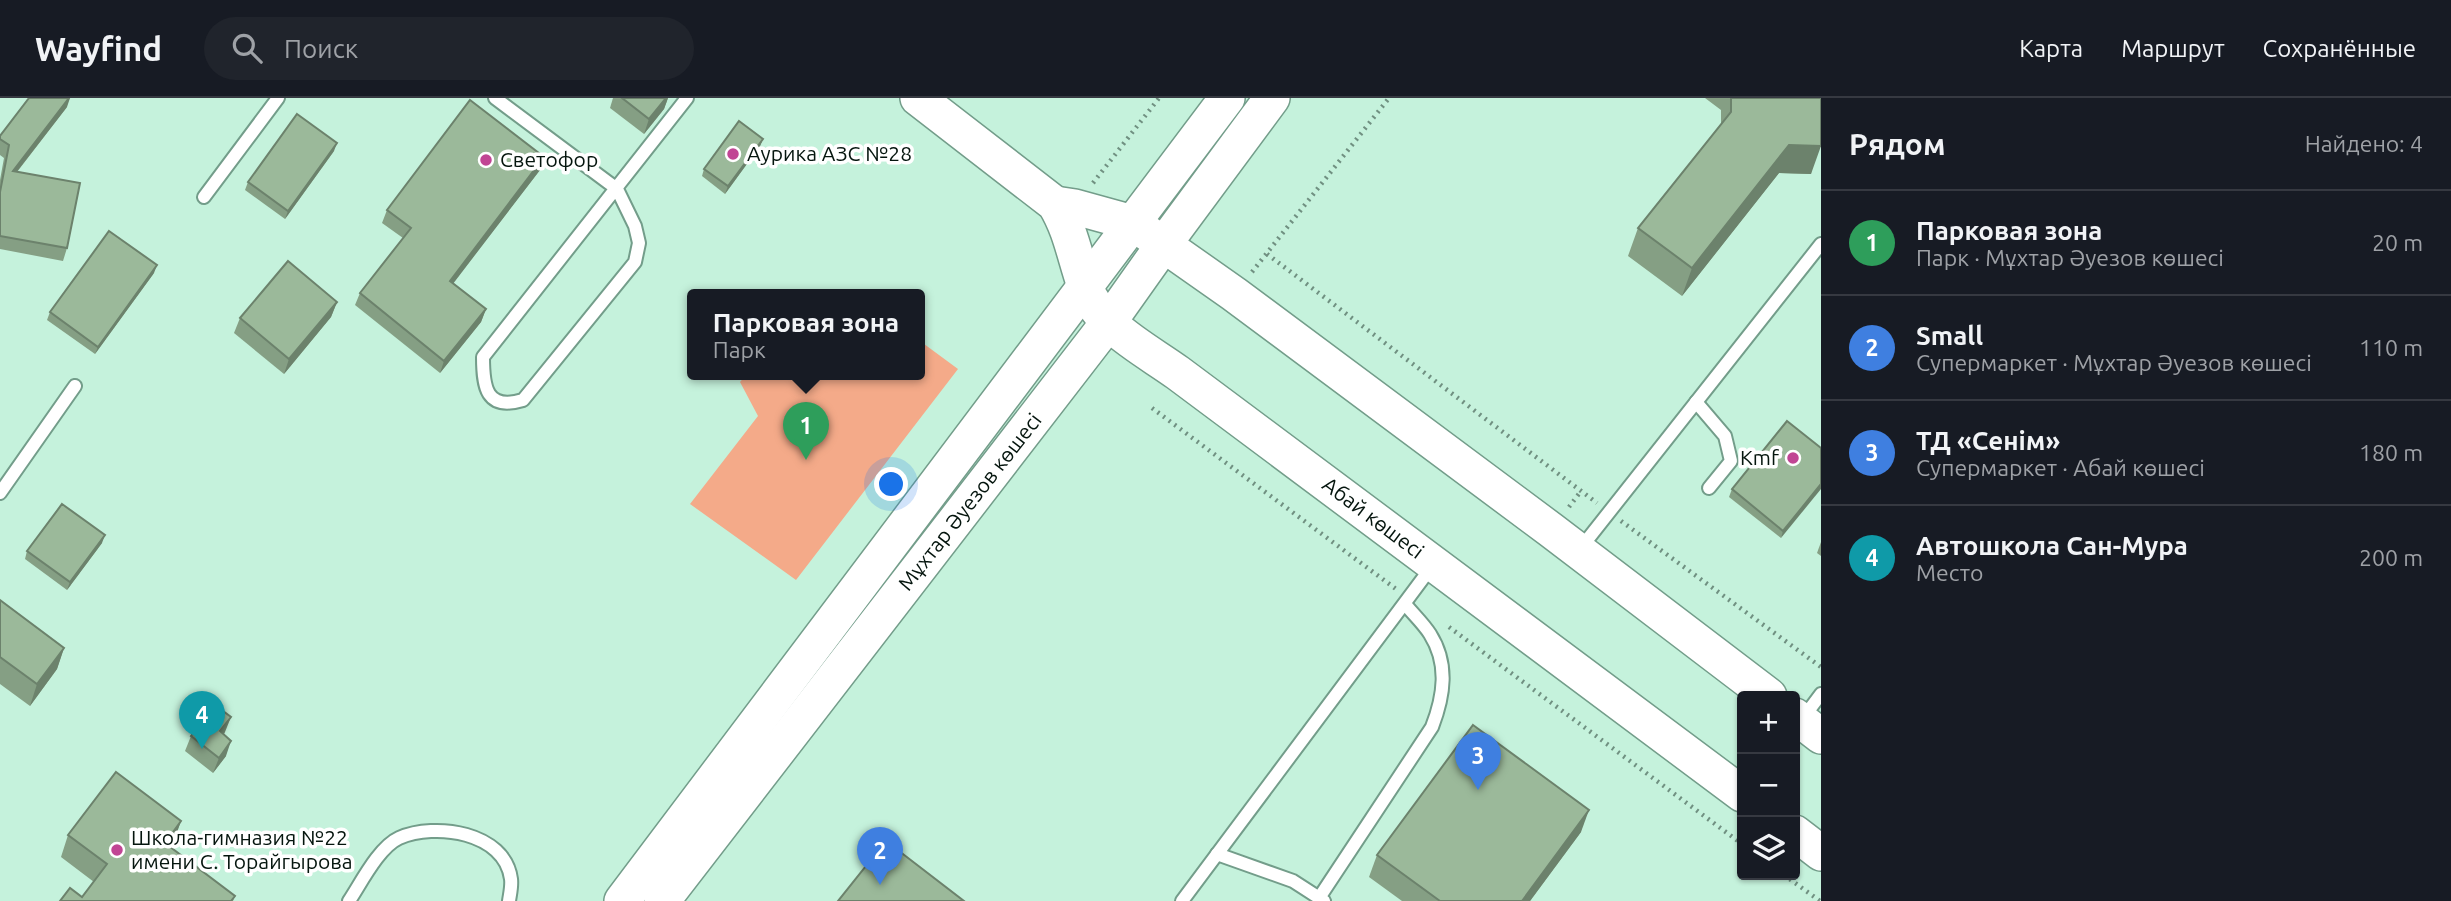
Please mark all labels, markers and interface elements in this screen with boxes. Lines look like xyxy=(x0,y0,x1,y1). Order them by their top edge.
search box xyxy=(204,17,694,80)
icon: search xyxy=(228,29,266,67)
text: Wayfind xyxy=(35,30,162,67)
text: Поиск xyxy=(284,34,358,63)
text: Карта xyxy=(2019,35,2083,62)
text: Маршрут xyxy=(2121,35,2225,62)
text: Сохранённые xyxy=(2263,35,2416,62)
text: Рядом xyxy=(1849,127,1945,161)
text: Найдено: 4 xyxy=(2305,131,2423,156)
place label: Аурика АЗС №28 xyxy=(747,141,912,165)
marker: Аурика АЗС №28 xyxy=(725,146,741,162)
place label: Светофор xyxy=(500,147,598,171)
marker: Светофор xyxy=(478,152,494,168)
text: Парковая зона xyxy=(1916,216,2102,245)
text: 1 xyxy=(1866,230,1878,255)
text: 20 m xyxy=(2372,230,2423,255)
text: Парк · Мұхтар Әуезов көшесі xyxy=(1916,245,2224,270)
popup xyxy=(687,289,925,380)
text: Парковая зона xyxy=(713,308,899,337)
text: Small xyxy=(1916,321,1983,350)
text: 2 xyxy=(1866,335,1878,360)
text: 110 m xyxy=(2359,335,2423,360)
text: Парк xyxy=(713,337,766,362)
text: Супермаркет · Мұхтар Әуезов көшесі xyxy=(1916,350,2312,375)
pin: 1 xyxy=(783,402,829,460)
street label: Мұхтар Әуезов көшесі xyxy=(893,408,1046,595)
text: ТД «Сенім» xyxy=(1916,426,2060,455)
text: 3 xyxy=(1866,440,1878,465)
text: 180 m xyxy=(2359,440,2423,465)
place label: Kmf xyxy=(1740,445,1780,469)
marker: Kmf xyxy=(1785,450,1801,466)
text: Супермаркет · Абай көшесі xyxy=(1916,455,2205,480)
your location xyxy=(874,467,908,501)
street label: Абай көшесі xyxy=(1318,471,1429,563)
text: Автошкола Сан-Мура xyxy=(1916,531,2188,560)
text: 4 xyxy=(1866,545,1878,570)
text: 200 m xyxy=(2359,545,2423,570)
text: Место xyxy=(1916,560,1983,585)
pin: 4 xyxy=(179,691,225,749)
map controls xyxy=(1737,691,1800,880)
button: + xyxy=(1737,691,1800,754)
pin: 3 xyxy=(1455,732,1501,790)
button: − xyxy=(1737,754,1800,817)
button: layers xyxy=(1737,817,1800,880)
place label: Школа-гимназия №22 имени С. Торайгырова xyxy=(131,825,353,873)
pin: 2 xyxy=(857,827,903,885)
marker: Школа-гимназия №22 имени С. Торайгырова xyxy=(109,842,125,858)

